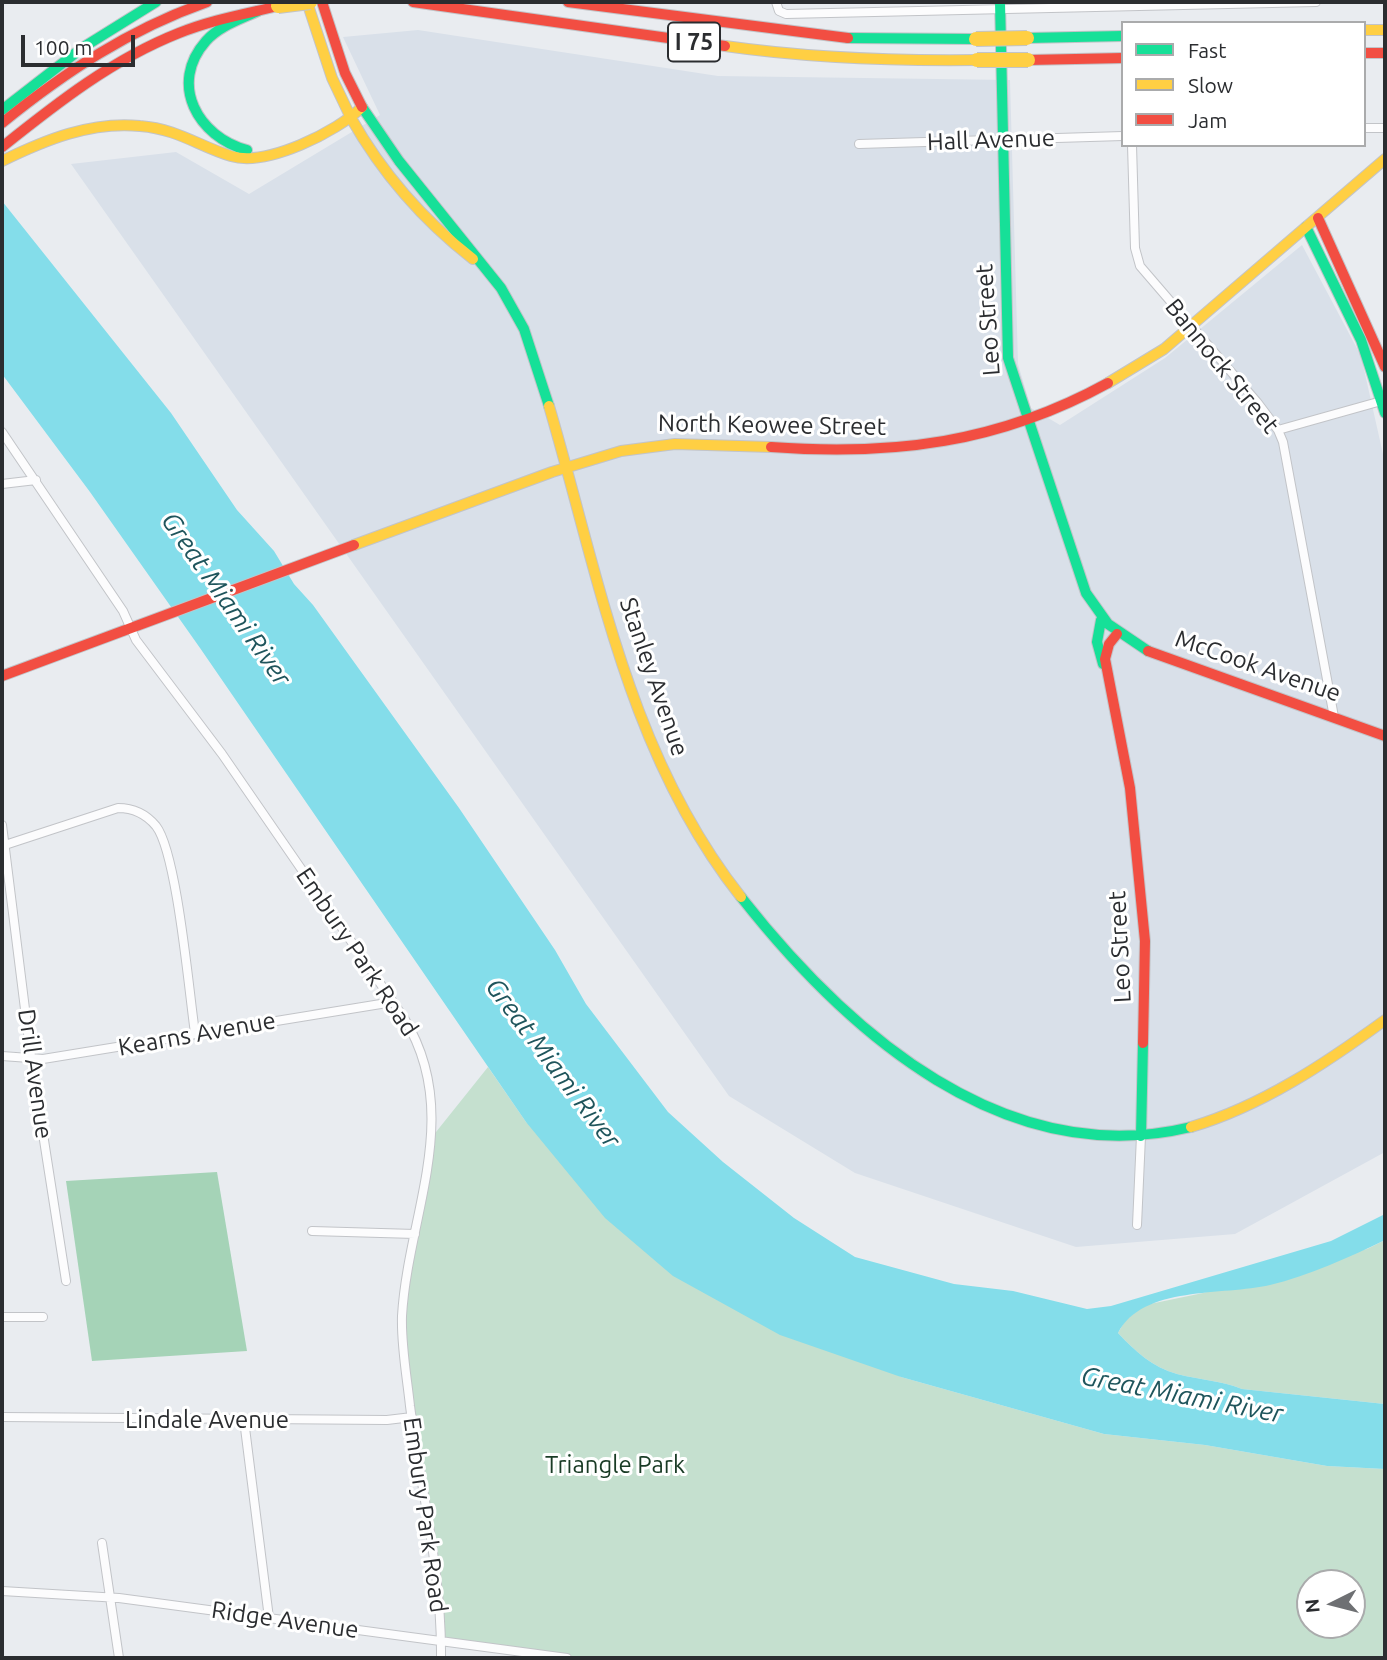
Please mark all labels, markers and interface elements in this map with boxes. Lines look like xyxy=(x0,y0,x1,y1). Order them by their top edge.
scale bar xyxy=(24,21,138,65)
legend xyxy=(1121,21,1366,147)
road number: I 75 xyxy=(668,22,720,61)
text: 100 m xyxy=(34,35,92,59)
text: Fast xyxy=(1188,38,1226,62)
text: Slow xyxy=(1188,73,1233,97)
text: Jam xyxy=(1188,108,1227,132)
street label: Hall Avenue xyxy=(927,123,1055,157)
street label: Leo Street xyxy=(970,263,1006,377)
street label: Bannock Street xyxy=(1159,293,1285,439)
street label: North Keowee Street xyxy=(658,409,886,441)
water label: Great Miami River xyxy=(154,506,298,692)
street label: Stanley Avenue xyxy=(613,594,695,760)
street label: McCook Avenue xyxy=(1171,624,1345,708)
street label: Embury Park Road xyxy=(290,862,424,1042)
street label: Leo Street xyxy=(1103,890,1137,1004)
water label: Great Miami River xyxy=(479,972,627,1154)
street label: Kearns Avenue xyxy=(116,1006,278,1062)
street label: Drill Avenue xyxy=(12,1007,58,1141)
water label: Great Miami River xyxy=(1079,1360,1285,1430)
street label: Lindale Avenue xyxy=(125,1406,289,1434)
street label: Embury Park Road xyxy=(397,1415,453,1615)
park label: Triangle Park xyxy=(545,1451,685,1479)
north arrow xyxy=(1296,1569,1366,1639)
street label: Ridge Avenue xyxy=(210,1595,360,1645)
text: N xyxy=(1300,1598,1324,1614)

